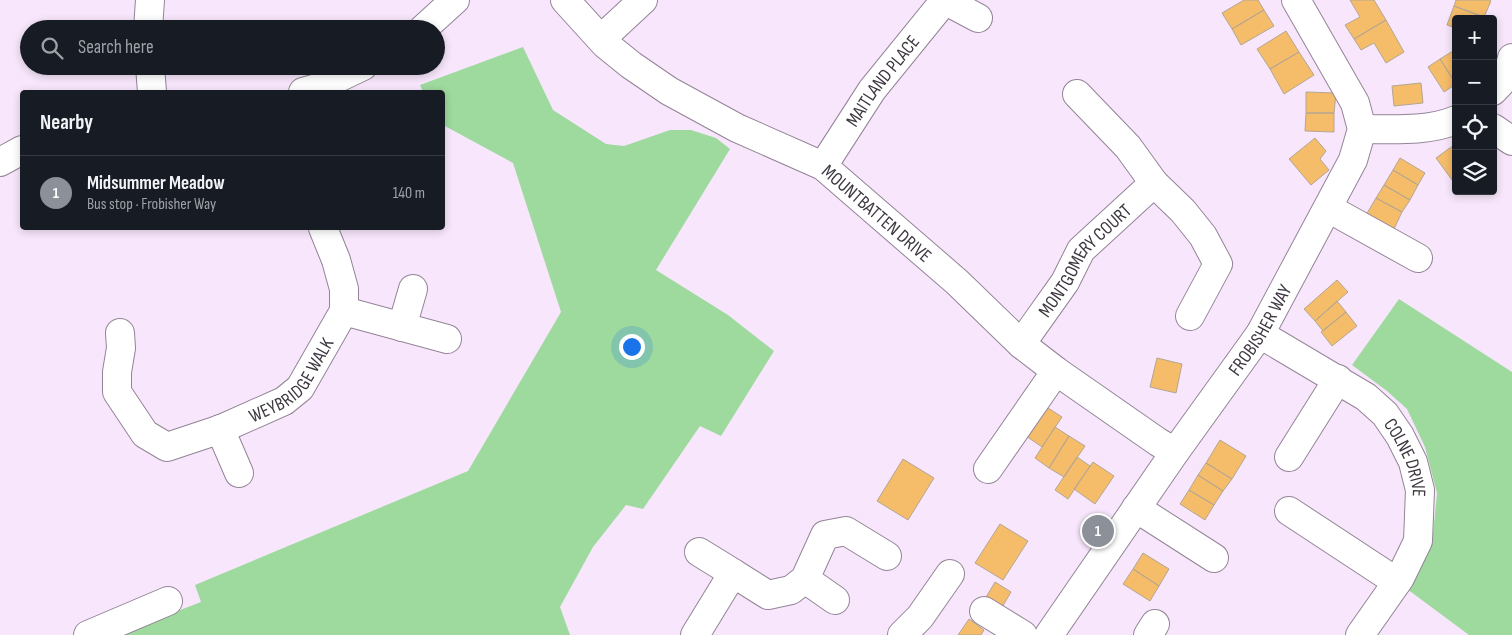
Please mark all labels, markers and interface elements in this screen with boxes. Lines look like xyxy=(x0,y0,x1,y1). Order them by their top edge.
map controls xyxy=(1452,15,1497,195)
button: + xyxy=(1452,15,1497,60)
search box xyxy=(20,20,445,75)
street label: MAITLAND PLACE xyxy=(841,31,925,131)
icon: search xyxy=(38,34,66,62)
text: Search here xyxy=(78,36,154,59)
button: − xyxy=(1452,60,1497,105)
button: locate xyxy=(1452,105,1497,150)
text: Nearby xyxy=(40,110,93,135)
button: layers xyxy=(1452,150,1497,195)
street label: MOUNTBATTEN DRIVE xyxy=(817,160,936,268)
text: Midsummer Meadow xyxy=(87,172,225,195)
text: 1 xyxy=(53,184,59,203)
text: 140 m xyxy=(393,184,425,203)
text: Bus stop · Frobisher Way xyxy=(87,195,216,214)
street label: MONTGOMERY COURT xyxy=(1034,199,1137,322)
street label: FROBISHER WAY xyxy=(1224,281,1297,380)
street label: WEYBRIDGE WALK xyxy=(246,334,339,428)
your location xyxy=(619,334,645,360)
street label: COLNE DRIVE xyxy=(1378,414,1430,497)
pin: 1 xyxy=(1082,512,1114,550)

